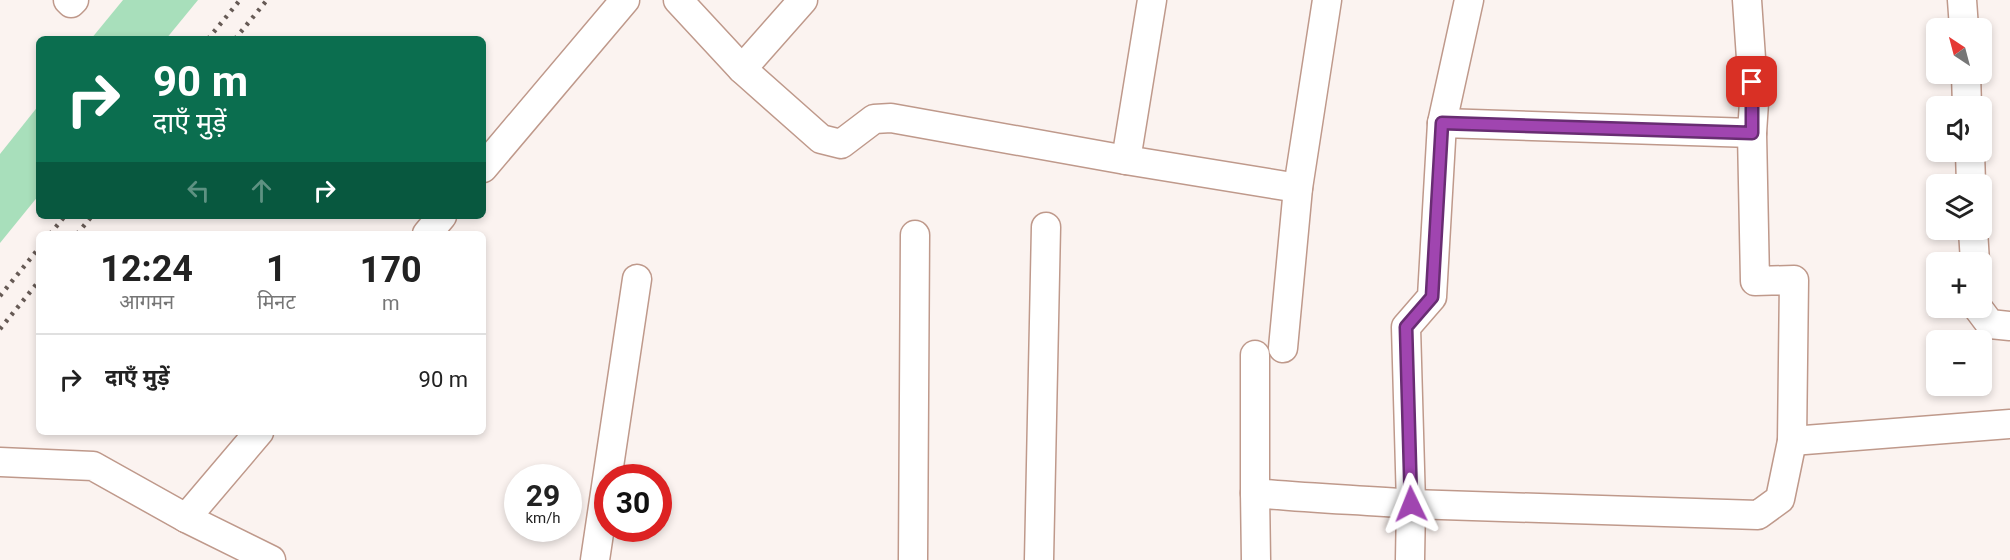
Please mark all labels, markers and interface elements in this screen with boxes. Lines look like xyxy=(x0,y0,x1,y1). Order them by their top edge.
north arrow xyxy=(1926,18,1992,84)
map controls xyxy=(1926,18,1992,396)
pin xyxy=(1726,56,1777,107)
text: 90 m xyxy=(153,57,248,106)
icon: right xyxy=(54,60,132,138)
icon: arrive xyxy=(1735,65,1768,98)
button: sound xyxy=(1926,96,1992,162)
text: दाएँ मुड़ें xyxy=(153,107,227,139)
icon: left xyxy=(182,174,215,207)
icon: ahead xyxy=(245,174,278,207)
icon: right xyxy=(308,174,341,207)
button: layers xyxy=(1926,174,1992,240)
text: 12:24 xyxy=(100,248,193,290)
text: 1 xyxy=(266,248,287,290)
text: 170 xyxy=(360,249,422,291)
button: + xyxy=(1926,252,1992,318)
text: आगमन xyxy=(119,290,174,314)
text: मिनट xyxy=(257,290,296,314)
text: m xyxy=(382,291,400,315)
button: − xyxy=(1926,330,1992,396)
icon: right xyxy=(54,363,87,396)
text: दाएँ मुड़ें xyxy=(105,365,170,390)
text: 90 m xyxy=(419,367,468,392)
speed limit sign: 30 xyxy=(594,464,672,542)
position arrow xyxy=(1379,472,1443,536)
text: 29 xyxy=(526,478,560,513)
text: km/h xyxy=(525,509,561,527)

